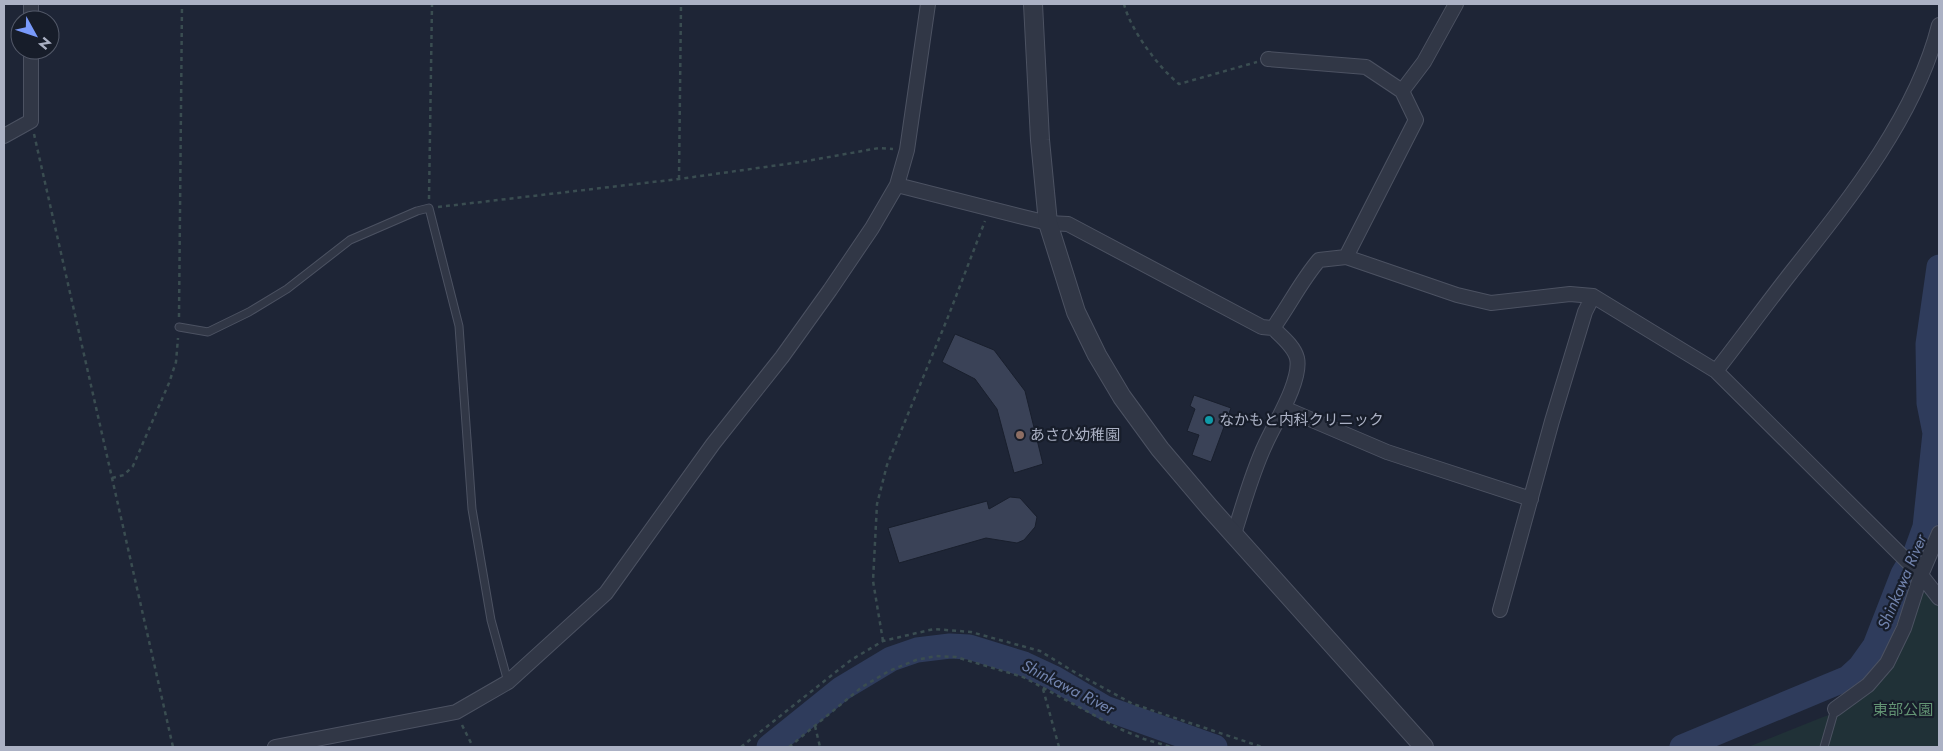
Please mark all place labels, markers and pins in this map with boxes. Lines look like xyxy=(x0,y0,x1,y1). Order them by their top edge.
place label: なかもと内科クリニック xyxy=(1219,409,1384,431)
marker: なかもと内科クリニック xyxy=(1203,414,1215,426)
place label: あさひ幼稚園 xyxy=(1030,424,1120,446)
marker: あさひ幼稚園 xyxy=(1014,429,1026,441)

